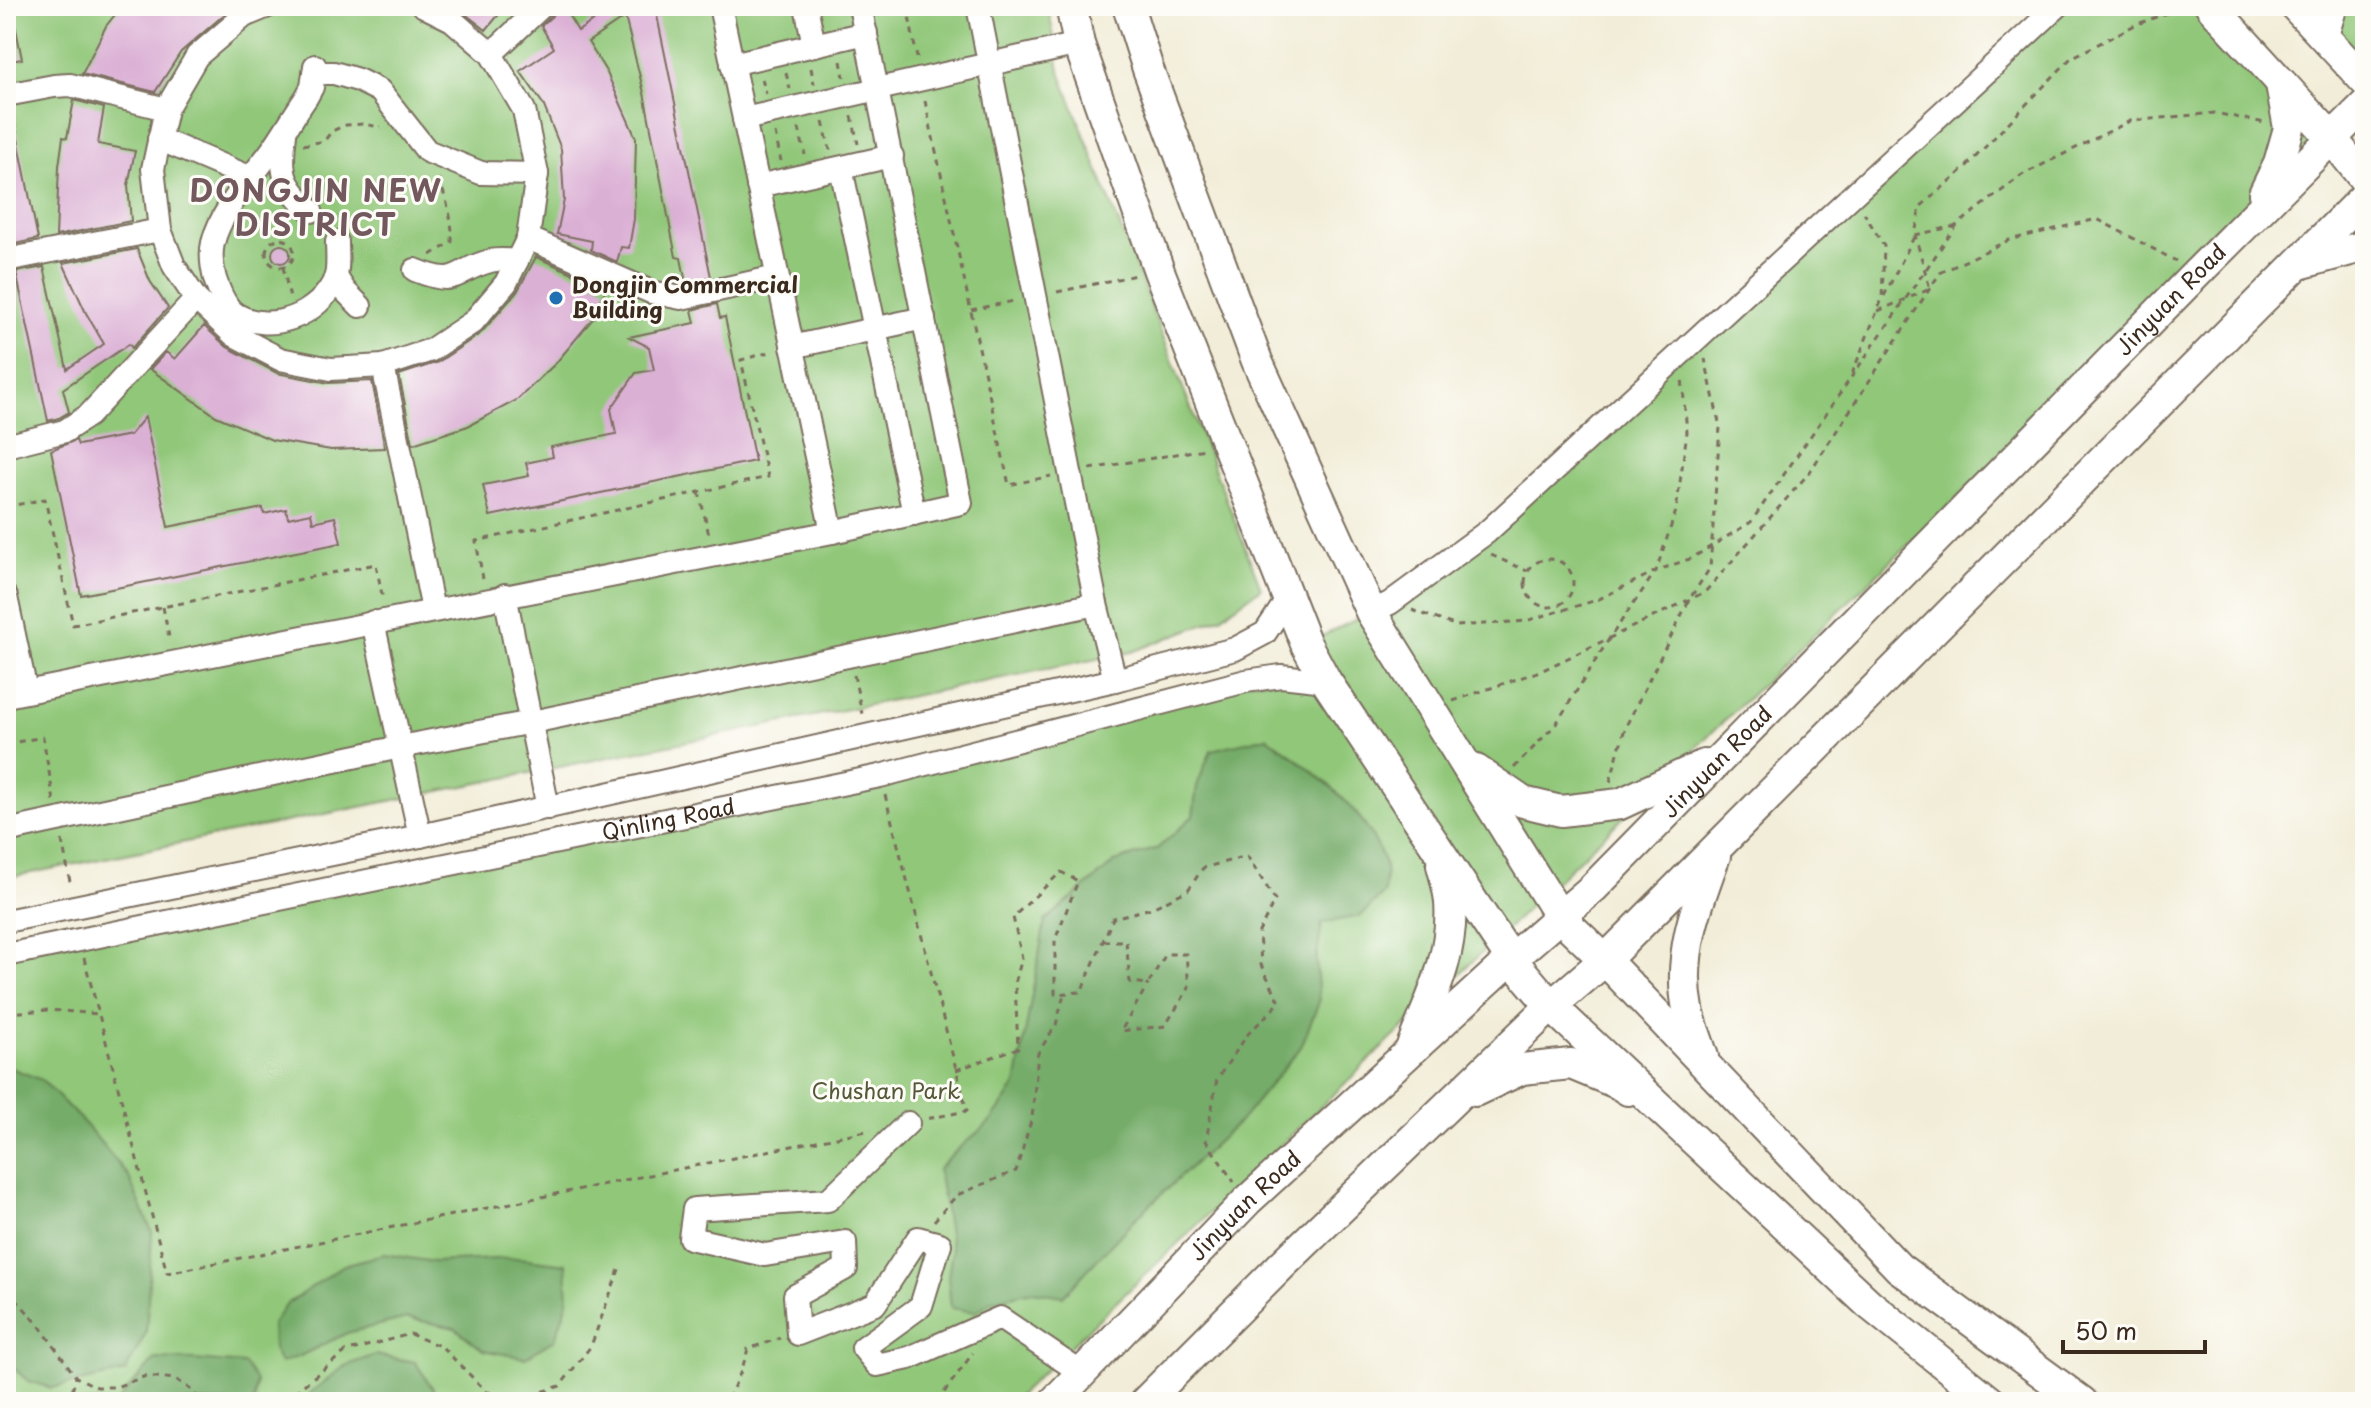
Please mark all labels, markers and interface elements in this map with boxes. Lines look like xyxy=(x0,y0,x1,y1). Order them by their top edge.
district label: DONGJIN NEW DISTRICT xyxy=(190,167,442,246)
street label: Jinyuan Road xyxy=(2107,235,2233,362)
place label: Dongjin Commercial Building xyxy=(572,267,798,325)
marker: Dongjin Commercial Building xyxy=(547,289,565,307)
street label: Jinyuan Road xyxy=(1653,697,1779,824)
street label: Qinling Road xyxy=(598,788,737,848)
park label: Chushan Park xyxy=(812,1073,960,1106)
street label: Jinyuan Road xyxy=(1180,1142,1308,1267)
scale bar xyxy=(2063,1304,2205,1354)
text: 50 m xyxy=(2075,1312,2137,1348)

